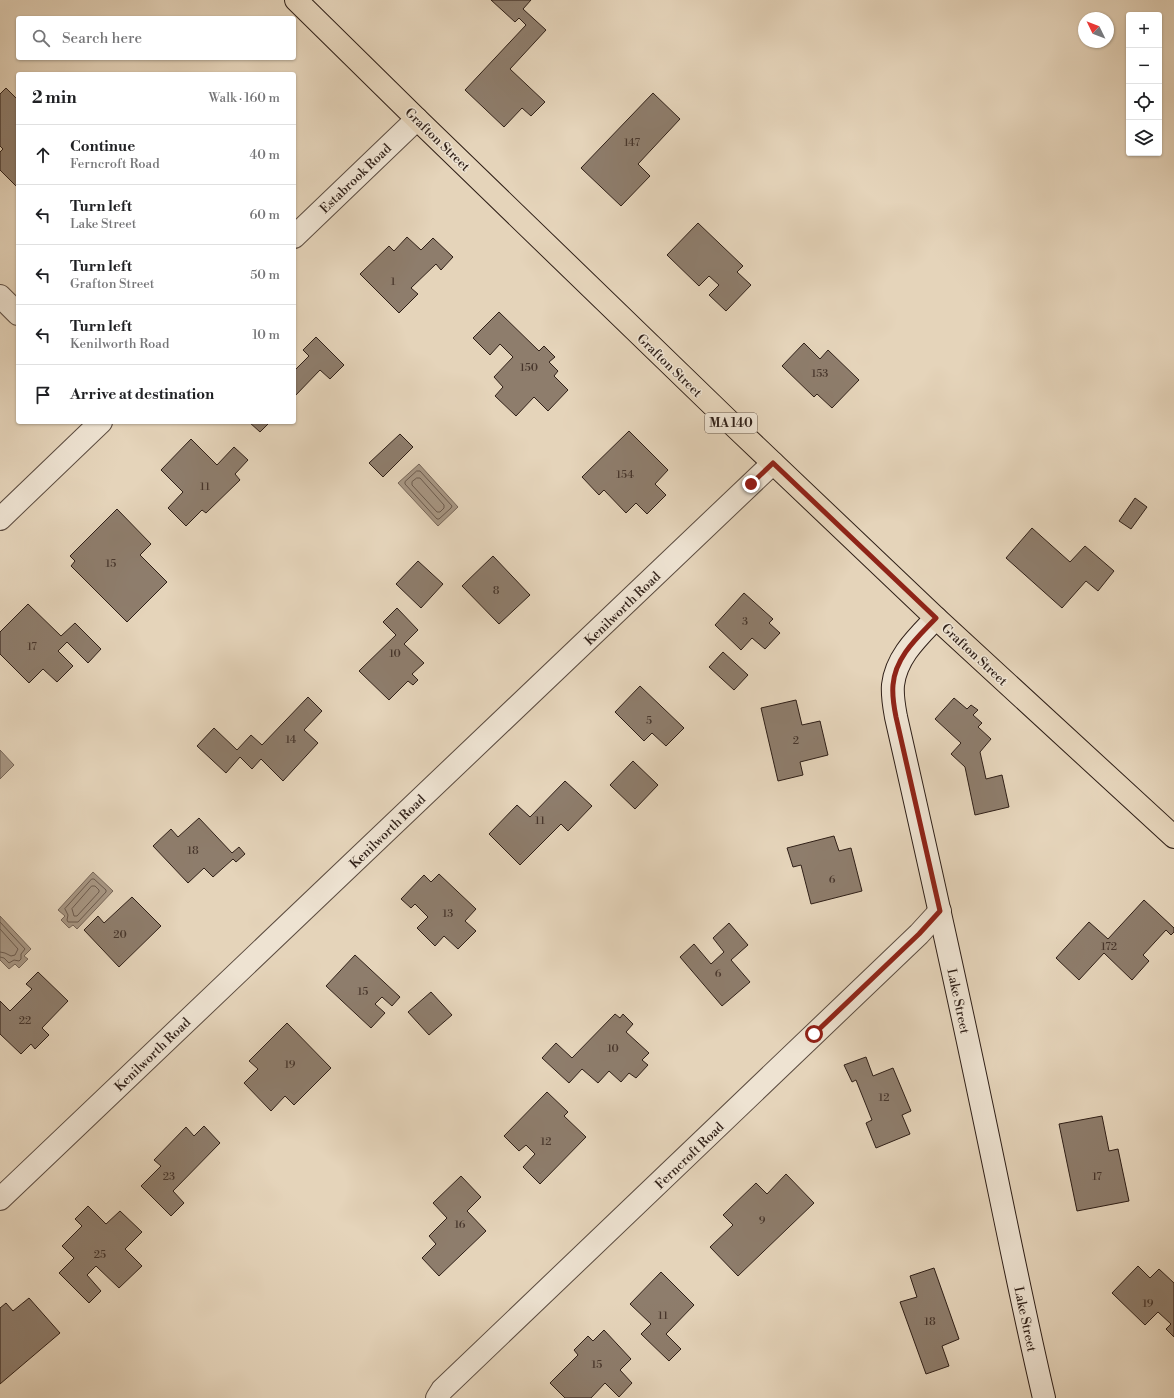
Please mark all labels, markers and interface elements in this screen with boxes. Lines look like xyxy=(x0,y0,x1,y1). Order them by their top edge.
north arrow xyxy=(1078,12,1114,48)
map controls xyxy=(1126,12,1162,156)
button: + xyxy=(1126,12,1162,48)
search box xyxy=(16,16,296,60)
icon: search xyxy=(30,27,52,49)
text: Search here xyxy=(62,29,142,48)
button: − xyxy=(1126,48,1162,84)
button: locate xyxy=(1126,84,1162,120)
text: 2 min xyxy=(32,87,77,109)
text: Walk · 160 m xyxy=(209,90,280,106)
street label: Grafton Street xyxy=(401,105,473,175)
button: layers xyxy=(1126,120,1162,156)
house number: 147 xyxy=(624,136,640,150)
text: Continue xyxy=(70,137,135,156)
street label: Estabrook Road xyxy=(317,140,395,217)
icon: ahead xyxy=(32,144,54,166)
text: 40 m xyxy=(250,147,280,163)
text: Ferncroft Road xyxy=(70,156,160,172)
text: Turn left xyxy=(70,197,132,216)
icon: left xyxy=(32,204,54,226)
text: 60 m xyxy=(249,207,280,223)
text: Lake Street xyxy=(70,216,136,232)
text: Turn left xyxy=(70,257,132,276)
icon: left xyxy=(32,264,54,286)
text: 50 m xyxy=(250,267,280,283)
house number: 1 xyxy=(391,275,396,289)
text: Grafton Street xyxy=(70,276,154,292)
text: Turn left xyxy=(70,317,132,336)
icon: left xyxy=(32,324,54,346)
text: 10 m xyxy=(252,327,280,343)
street label: Grafton Street xyxy=(633,331,705,401)
text: Kenilworth Road xyxy=(70,336,169,352)
house number: 150 xyxy=(520,361,538,375)
house number: 153 xyxy=(812,367,828,381)
icon: arrive xyxy=(32,384,54,406)
text: Arrive at destination xyxy=(70,385,214,404)
road number: MA 140 xyxy=(705,413,757,433)
house number: 154 xyxy=(616,468,634,482)
route end xyxy=(742,475,760,493)
house number: 11 xyxy=(200,480,210,494)
house number: 15 xyxy=(106,557,116,571)
street label: Kenilworth Road xyxy=(581,568,664,649)
house number: 8 xyxy=(493,584,500,598)
house number: 3 xyxy=(742,615,748,629)
street label: Grafton Street xyxy=(938,620,1011,690)
house number: 17 xyxy=(27,640,37,654)
house number: 10 xyxy=(389,647,401,661)
house number: 5 xyxy=(646,714,652,728)
house number: 14 xyxy=(286,733,297,747)
house number: 2 xyxy=(793,734,799,748)
street label: Kenilworth Road xyxy=(346,791,429,872)
house number: 11 xyxy=(535,814,545,828)
house number: 18 xyxy=(187,844,199,858)
house number: 6 xyxy=(829,873,836,887)
house number: 13 xyxy=(443,907,453,921)
house number: 20 xyxy=(113,928,127,942)
house number: 172 xyxy=(1101,940,1117,954)
house number: 6 xyxy=(715,967,722,981)
street label: Lake Street xyxy=(943,967,973,1036)
house number: 15 xyxy=(358,985,368,999)
house number: 22 xyxy=(19,1014,31,1028)
street label: Kenilworth Road xyxy=(111,1014,194,1095)
route start xyxy=(805,1025,823,1043)
house number: 10 xyxy=(607,1042,619,1056)
house number: 19 xyxy=(284,1058,296,1072)
house number: 12 xyxy=(878,1091,890,1105)
street label: Ferncroft Road xyxy=(652,1118,728,1193)
house number: 12 xyxy=(540,1135,552,1149)
house number: 23 xyxy=(163,1170,175,1184)
house number: 17 xyxy=(1092,1170,1102,1184)
house number: 9 xyxy=(759,1214,766,1228)
house number: 16 xyxy=(454,1218,466,1232)
house number: 25 xyxy=(94,1248,106,1262)
street label: Lake Street xyxy=(1010,1285,1040,1354)
house number: 19 xyxy=(1142,1297,1154,1311)
house number: 11 xyxy=(658,1309,668,1323)
house number: 18 xyxy=(924,1315,936,1329)
house number: 15 xyxy=(592,1358,602,1372)

